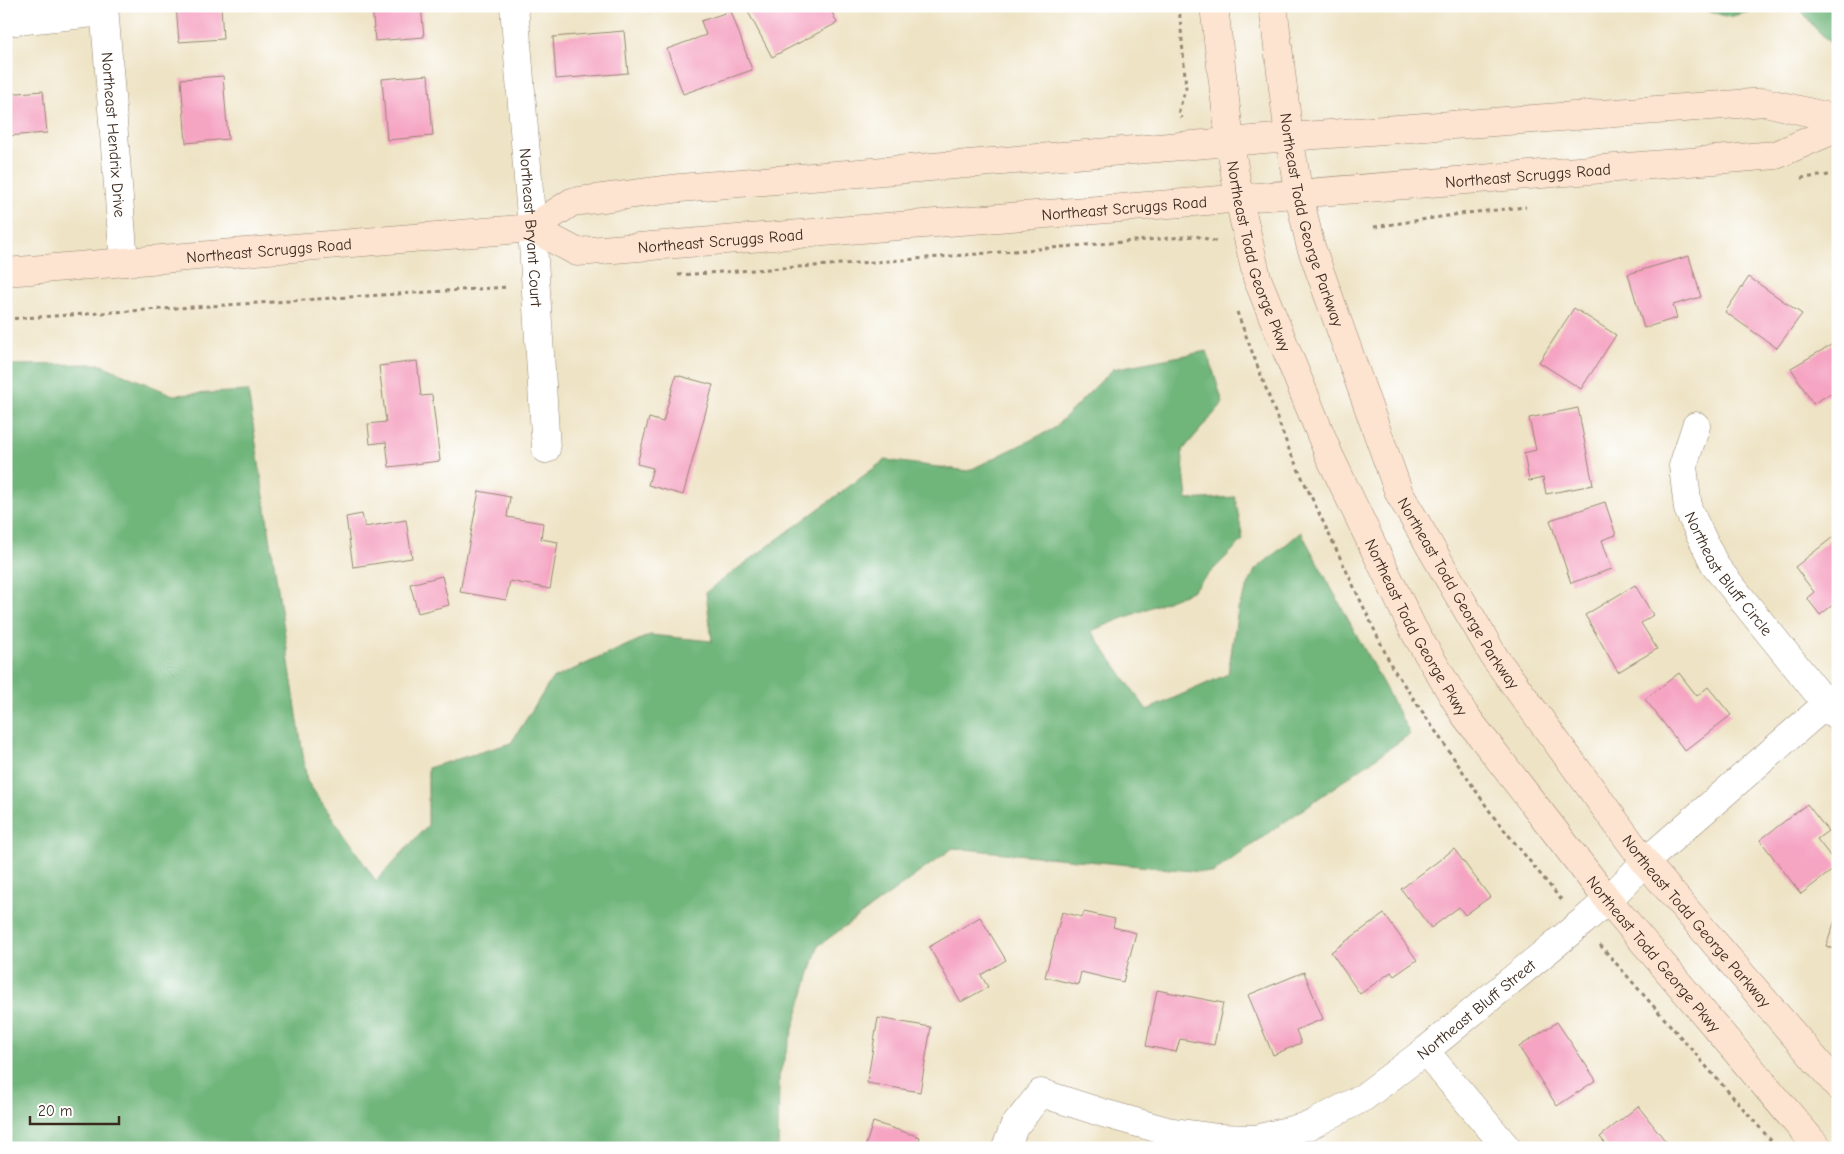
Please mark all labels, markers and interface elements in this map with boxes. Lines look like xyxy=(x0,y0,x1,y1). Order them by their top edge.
street label: Northeast Hendrix Drive xyxy=(98,51,128,218)
street label: Northeast Todd George Parkway xyxy=(1276,112,1347,330)
street label: Northeast Bryant Court xyxy=(516,147,545,308)
street label: Northeast Todd George Pkwy xyxy=(1223,159,1294,355)
street label: Northeast Scruggs Road xyxy=(1444,160,1611,192)
street label: Northeast Scruggs Road xyxy=(1041,193,1208,224)
street label: Northeast Scruggs Road xyxy=(637,226,804,257)
street label: Northeast Scruggs Road xyxy=(186,235,353,267)
street label: Northeast Todd George Parkway xyxy=(1394,495,1523,693)
street label: Northeast Bluff Circle xyxy=(1681,509,1776,640)
street label: Northeast Todd George Pkwy xyxy=(1361,536,1471,720)
street label: Northeast Todd George Parkway xyxy=(1618,832,1775,1012)
street label: Northeast Todd George Pkwy xyxy=(1583,873,1724,1037)
street label: Northeast Bluff Street xyxy=(1414,956,1540,1064)
scale bar xyxy=(30,1094,119,1126)
text: 20 m xyxy=(38,1102,72,1120)

